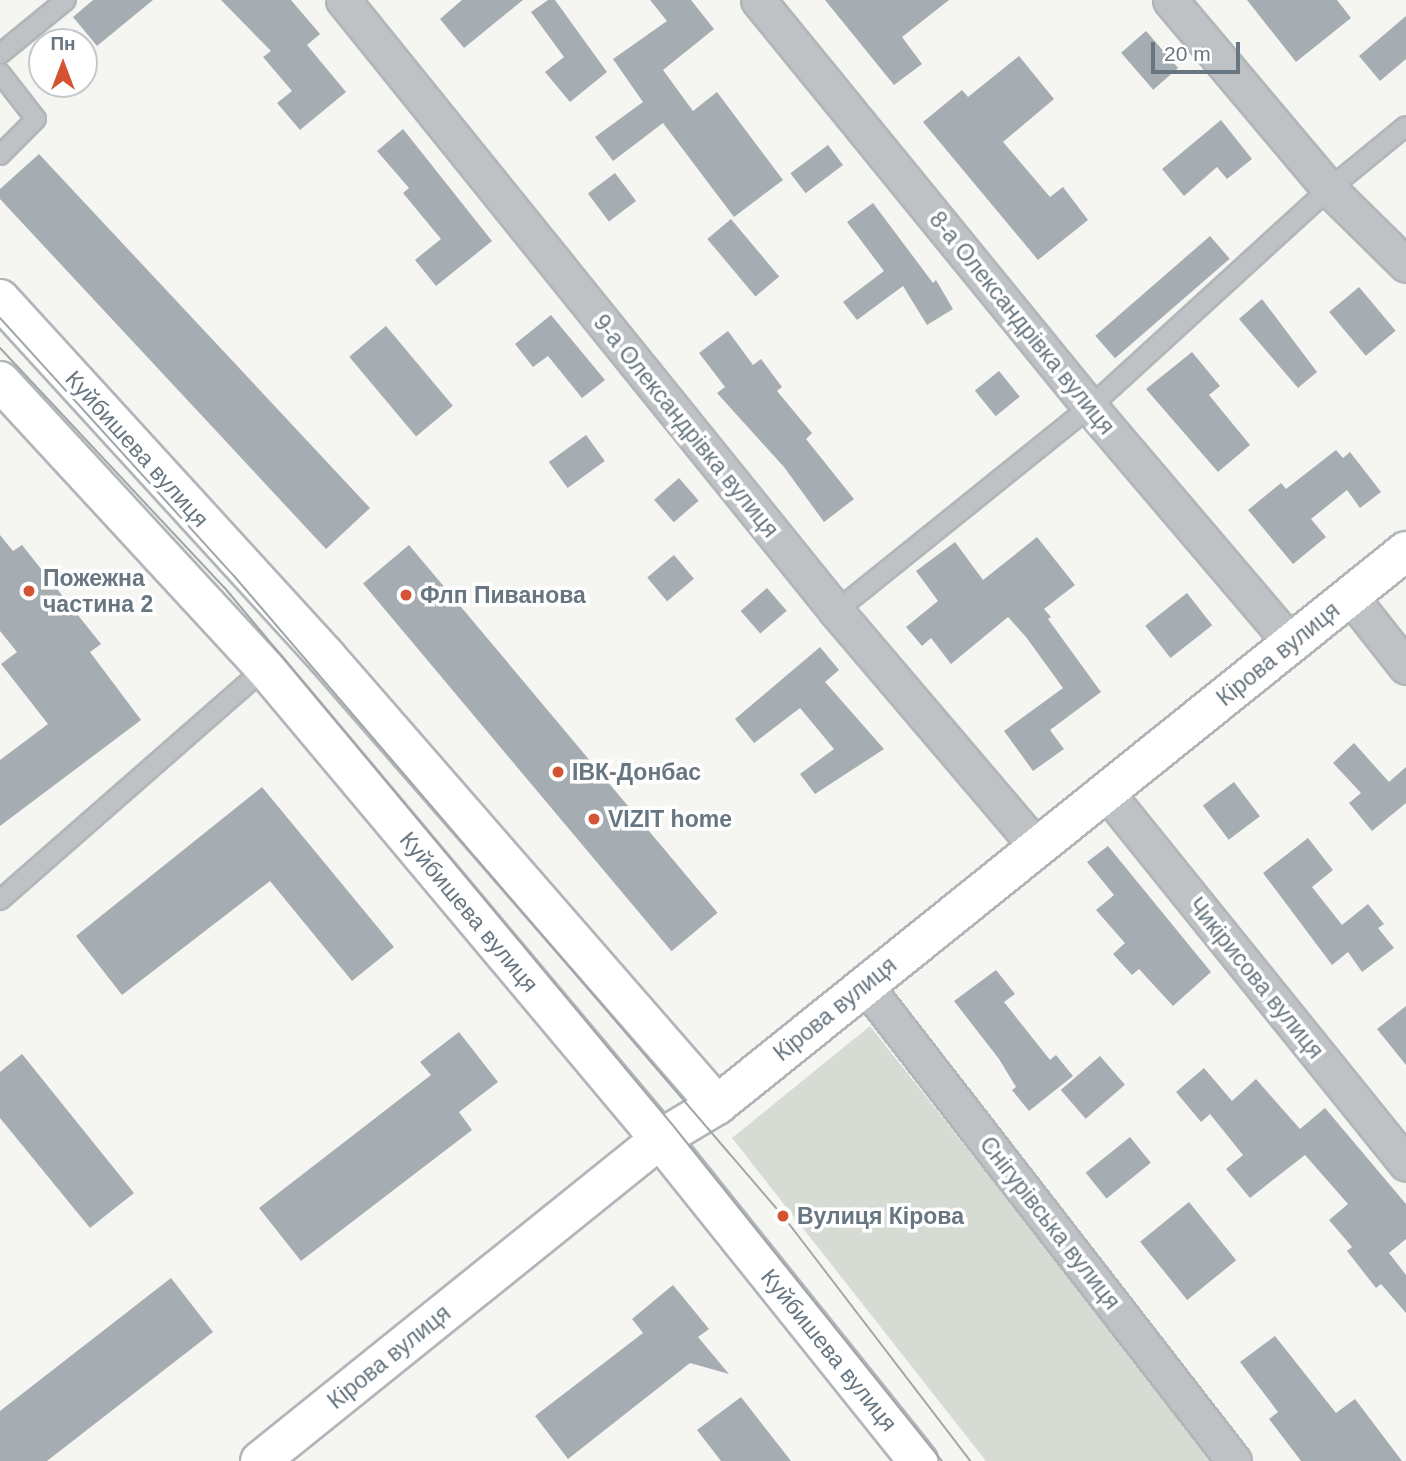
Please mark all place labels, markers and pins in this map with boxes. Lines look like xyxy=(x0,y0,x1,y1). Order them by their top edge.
place label: Пожежна частина 2 xyxy=(43,564,153,618)
place label: Флп Пиванова xyxy=(420,581,586,609)
marker: Пожежна частина 2 xyxy=(21,583,37,599)
marker: Флп Пиванова xyxy=(398,587,414,603)
place label: ІВК-Донбас xyxy=(572,758,701,786)
marker: ІВК-Донбас xyxy=(550,764,566,780)
place label: VIZIT home xyxy=(608,805,732,833)
marker: VIZIT home xyxy=(586,811,602,827)
place label: Вулиця Кірова xyxy=(797,1202,964,1230)
marker: Вулиця Кірова xyxy=(775,1208,791,1224)

